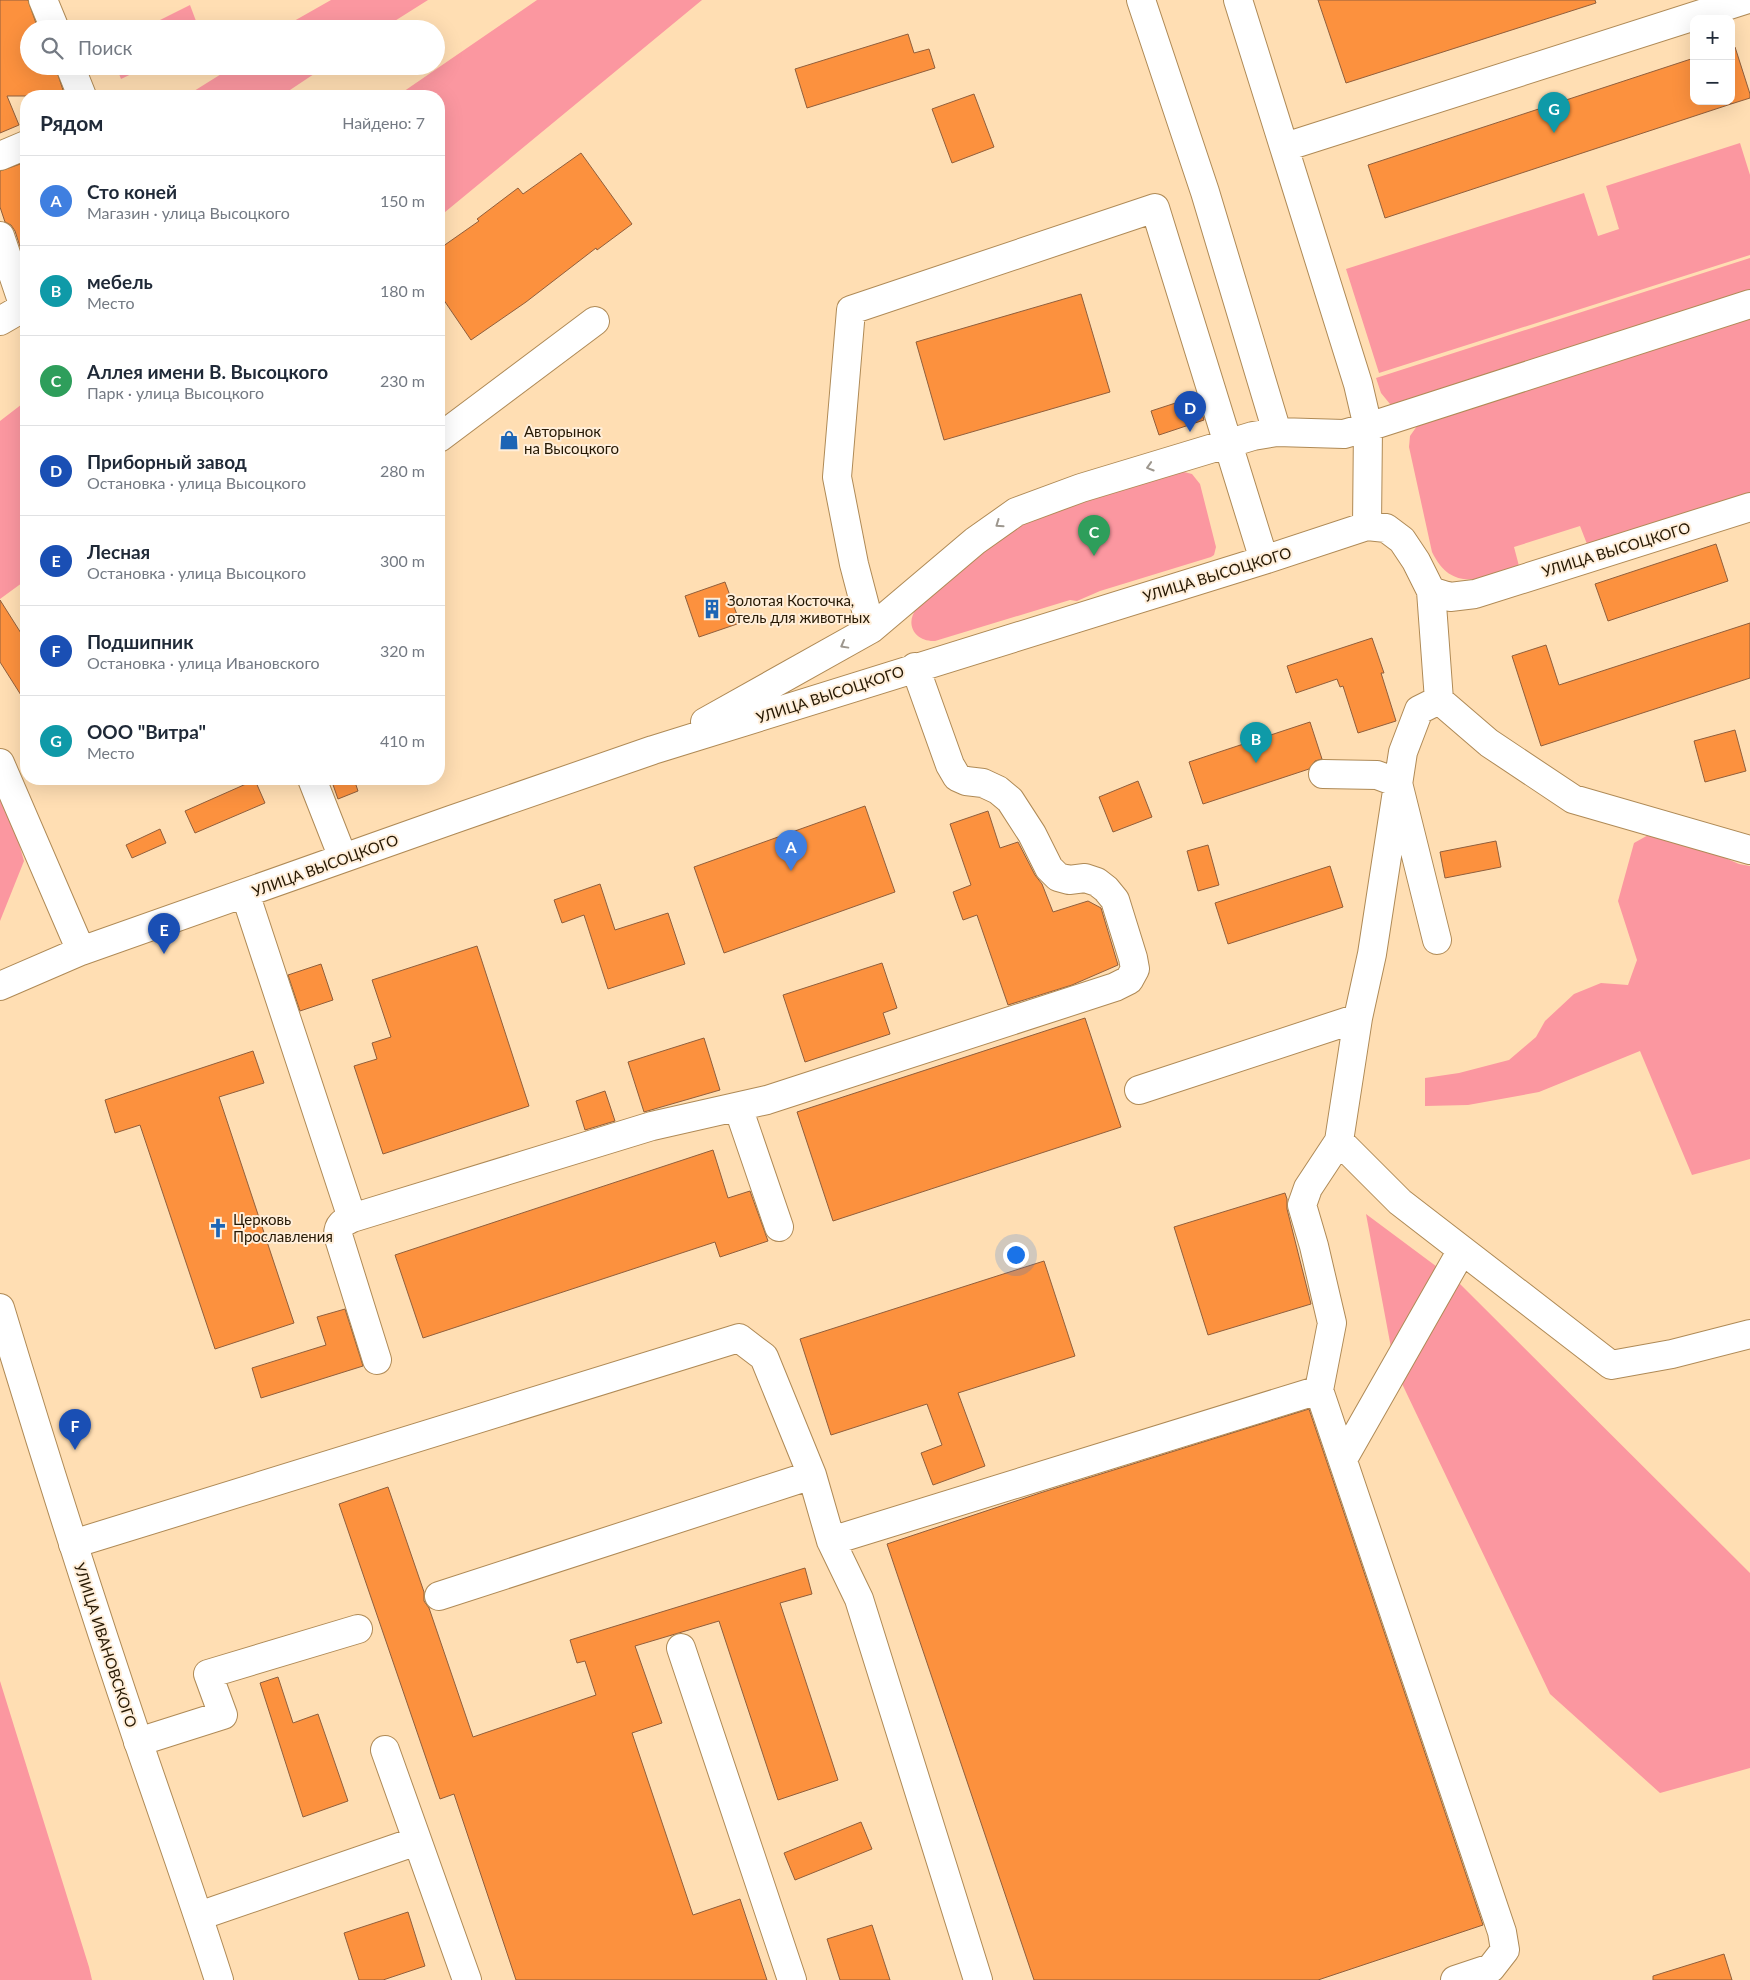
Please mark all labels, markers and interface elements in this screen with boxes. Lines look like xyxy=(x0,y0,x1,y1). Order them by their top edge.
map controls xyxy=(1690,15,1735,105)
button: + xyxy=(1690,15,1735,60)
search box xyxy=(20,20,445,75)
icon: search xyxy=(38,34,66,62)
text: Поиск xyxy=(78,36,132,59)
button: − xyxy=(1690,60,1735,105)
pin: G xyxy=(1538,92,1570,133)
text: Рядом xyxy=(40,110,103,135)
text: Найдено: 7 xyxy=(342,113,425,132)
text: Сто коней xyxy=(87,180,177,203)
text: A xyxy=(50,191,62,210)
text: 150 m xyxy=(380,191,425,210)
text: Магазин · улица Высоцкого xyxy=(87,203,290,222)
text: мебель xyxy=(87,270,153,293)
text: B xyxy=(51,281,61,300)
text: 180 m xyxy=(380,281,425,300)
text: Место xyxy=(87,293,135,312)
text: Аллея имени В. Высоцкого xyxy=(87,360,328,383)
text: C xyxy=(51,371,61,390)
text: 230 m xyxy=(380,371,425,390)
text: Парк · улица Высоцкого xyxy=(87,383,264,402)
pin: D xyxy=(1174,391,1206,432)
place label: Авторынок на Высоцкого xyxy=(524,422,619,457)
shop icon: Авторынок на Высоцкого xyxy=(498,429,520,451)
text: Приборный завод xyxy=(87,450,247,473)
text: D xyxy=(50,461,62,480)
text: 280 m xyxy=(380,461,425,480)
one-way arrow xyxy=(1147,461,1155,471)
text: Остановка · улица Высоцкого xyxy=(87,473,306,492)
pin: C xyxy=(1078,515,1110,556)
one-way arrow xyxy=(995,518,1005,527)
street label: УЛИЦА ВЫСОЦКОГО xyxy=(1540,518,1692,580)
text: Лесная xyxy=(87,540,150,563)
street label: УЛИЦА ВЫСОЦКОГО xyxy=(1141,543,1293,605)
text: E xyxy=(51,551,61,570)
text: 300 m xyxy=(380,551,425,570)
text: Остановка · улица Высоцкого xyxy=(87,563,306,582)
place label: Золотая Косточка, отель для животных xyxy=(727,591,870,626)
building icon: Золотая Косточка, отель для животных xyxy=(701,598,723,620)
text: Подшипник xyxy=(87,630,193,653)
one-way arrow xyxy=(840,638,849,648)
text: F xyxy=(51,641,61,660)
text: 320 m xyxy=(380,641,425,660)
text: Остановка · улица Ивановского xyxy=(87,653,320,672)
street label: УЛИЦА ВЫСОЦКОГО xyxy=(754,662,906,726)
text: ООО "Витра" xyxy=(87,720,206,743)
pin: B xyxy=(1240,722,1272,763)
text: G xyxy=(50,731,62,750)
text: 410 m xyxy=(380,731,425,750)
text: Место xyxy=(87,743,135,762)
street label: УЛИЦА ВЫСОЦКОГО xyxy=(249,830,401,900)
pin: A xyxy=(775,830,807,871)
pin: E xyxy=(148,913,180,954)
place label: Церковь Прославления xyxy=(233,1210,333,1245)
church icon: Церковь Прославления xyxy=(207,1217,229,1239)
your location xyxy=(1003,1242,1029,1268)
pin: F xyxy=(59,1409,91,1450)
street label: УЛИЦА ИВАНОВСКОГО xyxy=(71,1560,141,1730)

